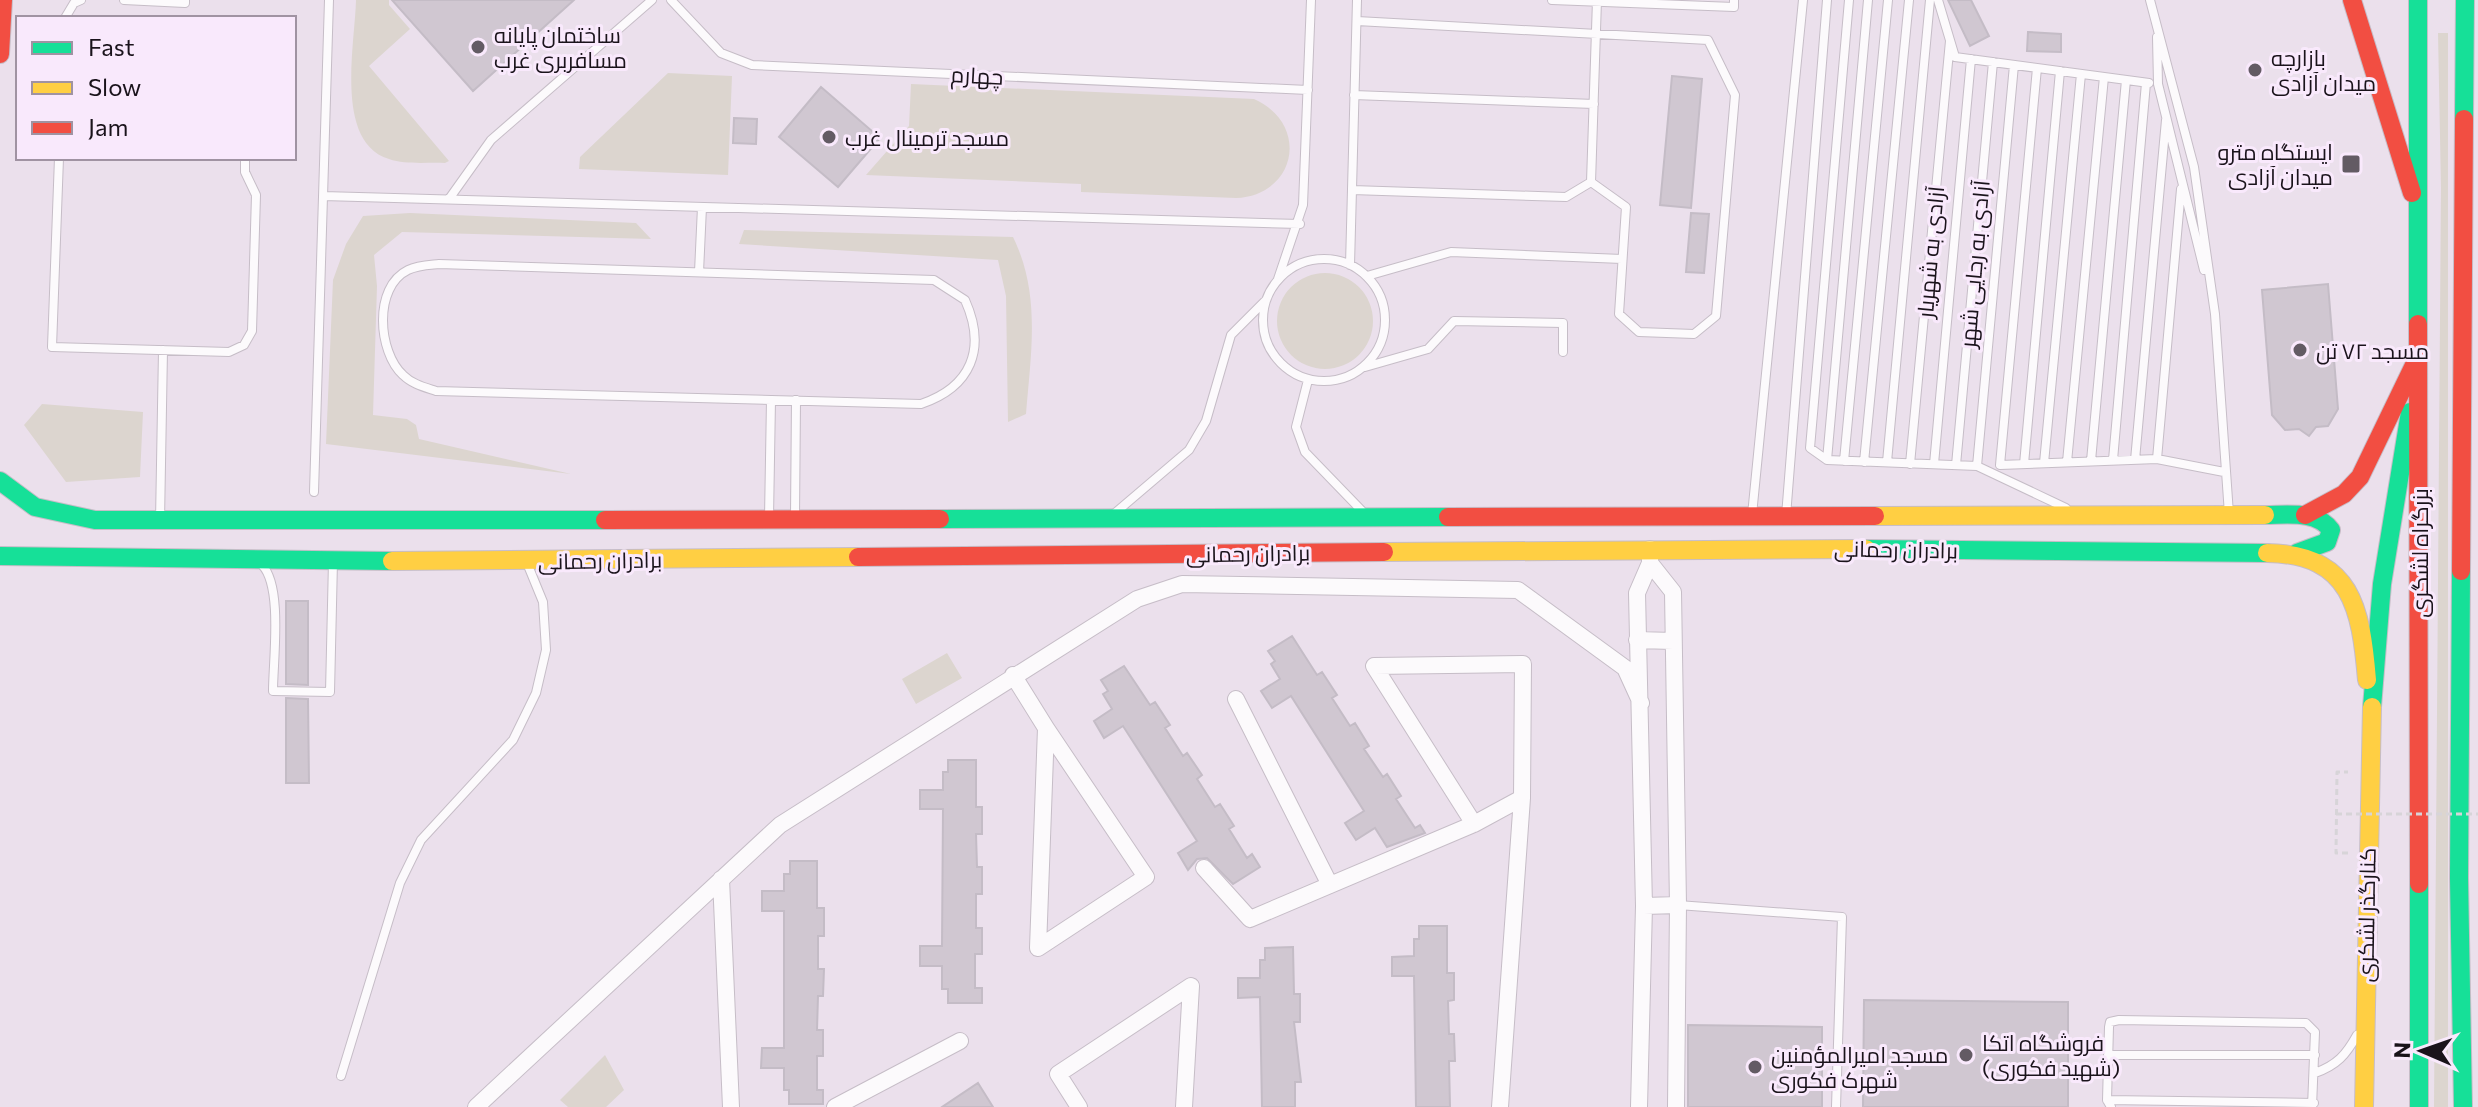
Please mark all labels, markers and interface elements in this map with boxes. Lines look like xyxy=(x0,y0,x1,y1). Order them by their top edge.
legend xyxy=(16,16,296,160)
place label: ساختمان پایانه مسافربری غرب xyxy=(494,21,627,73)
text: Fast xyxy=(88,32,135,61)
marker: ساختمان پایانه مسافربری غرب xyxy=(469,38,487,56)
place label: بازارچه میدان آزادی xyxy=(2271,44,2376,96)
street label: چهارم xyxy=(950,60,1004,93)
marker: بازارچه میدان آزادی xyxy=(2246,61,2264,79)
text: Slow xyxy=(88,72,141,101)
text: Jam xyxy=(88,112,128,141)
place label: مسجد ترمینال غرب xyxy=(845,124,1009,151)
marker: مسجد ترمینال غرب xyxy=(820,128,838,146)
place label: ایستگاه مترو میدان آزادی xyxy=(2218,138,2333,190)
marker: ایستگاه مترو میدان آزادی xyxy=(2340,153,2362,175)
street label: آزادی به رجایی شهر xyxy=(1953,179,1996,351)
street label: آزادی به شهریار xyxy=(1911,185,1950,321)
place label: مسجد ۷۲ تن xyxy=(2316,337,2429,365)
marker: مسجد ۷۲ تن xyxy=(2291,341,2309,359)
street label: بزرگراه لشگری xyxy=(2406,488,2433,618)
street label: برادران رحمانی xyxy=(1834,534,1958,565)
street label: برادران رحمانی xyxy=(1186,538,1310,569)
street label: برادران رحمانی xyxy=(538,545,662,576)
street label: کنارگذر لشکری xyxy=(2351,847,2381,983)
north arrow xyxy=(2382,1011,2462,1091)
place label: فروشگاه اتکا (شهید فکوری) xyxy=(1982,1029,2120,1082)
place label: مسجد امیرالمؤمنین شهرک فکوری xyxy=(1771,1041,1948,1094)
text: N xyxy=(2388,1042,2415,1059)
marker: فروشگاه اتکا (شهید فکوری) xyxy=(1957,1046,1975,1064)
marker: مسجد امیرالمؤمنین شهرک فکوری xyxy=(1746,1058,1764,1076)

